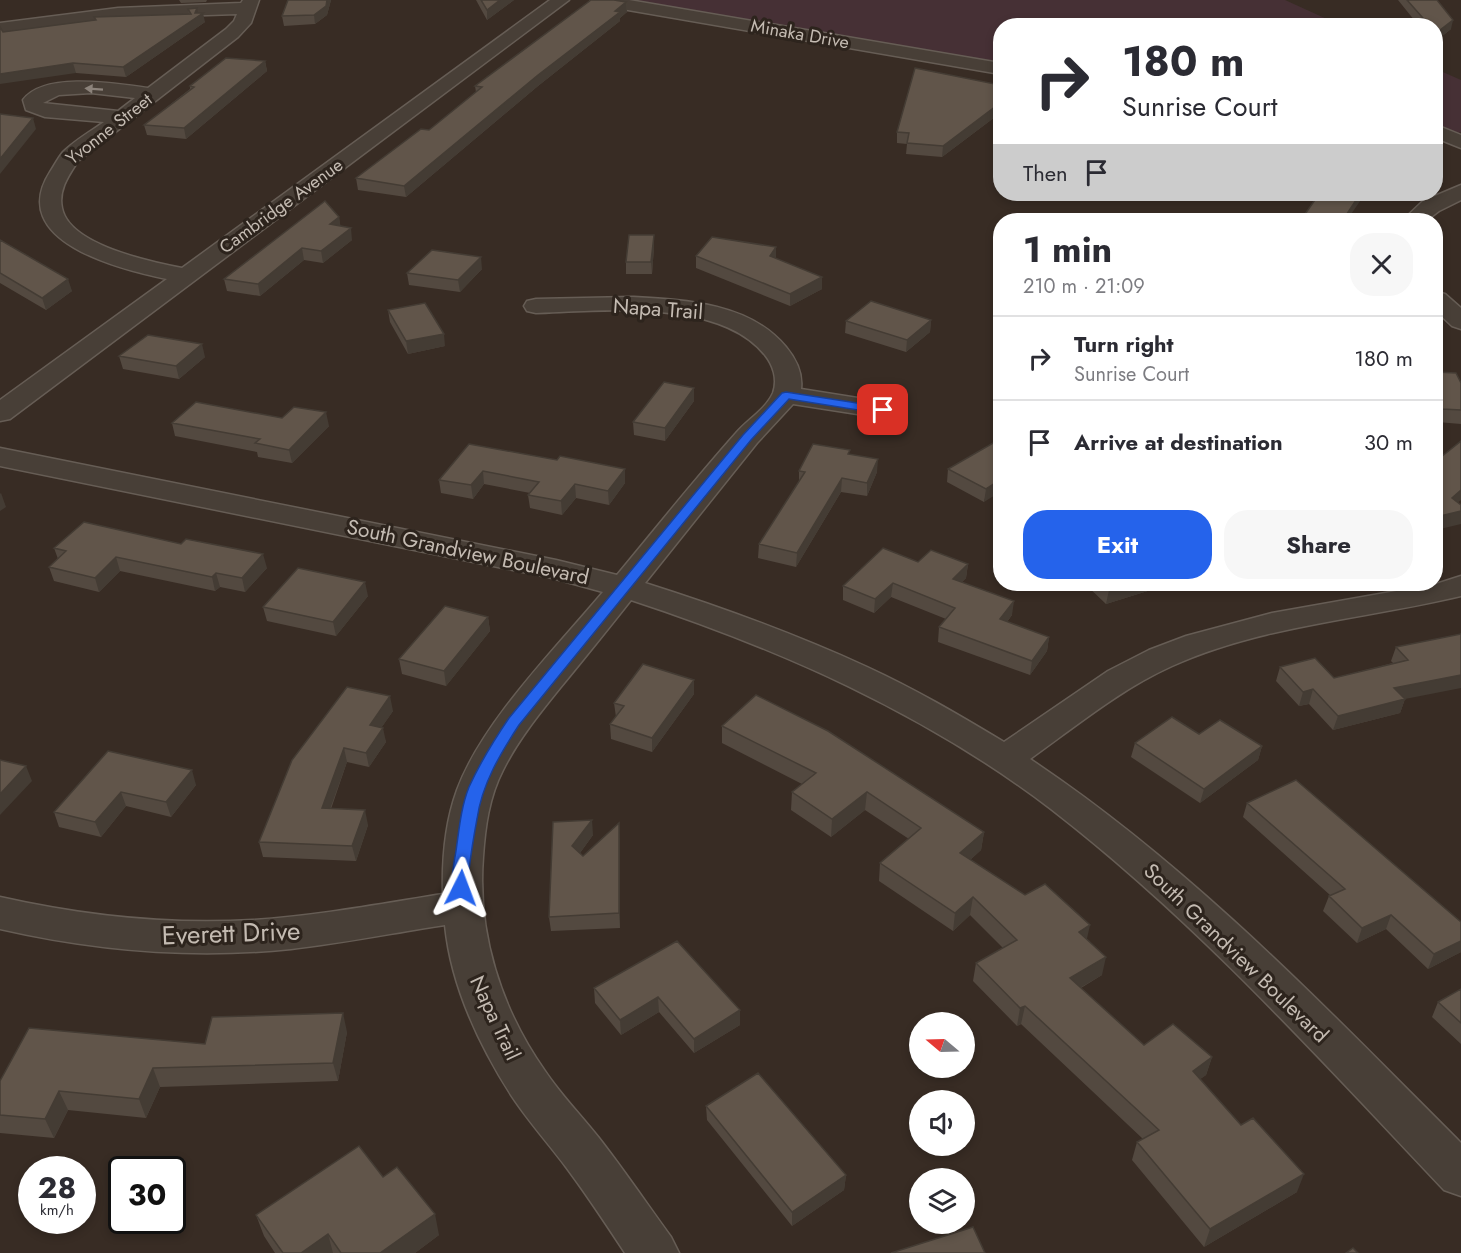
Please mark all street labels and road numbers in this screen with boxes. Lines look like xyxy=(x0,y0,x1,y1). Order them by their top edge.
street label: Minaka Drive xyxy=(749,13,851,55)
street label: Yvonne Street xyxy=(60,86,158,171)
street label: Cambridge Avenue xyxy=(214,152,348,260)
street label: Napa Trail xyxy=(612,291,704,327)
street label: South Grandview Boulevard xyxy=(344,512,592,592)
street label: South Grandview Boulevard xyxy=(1137,856,1335,1050)
street label: Everett Drive xyxy=(161,912,301,954)
street label: Napa Trail xyxy=(462,971,528,1065)

